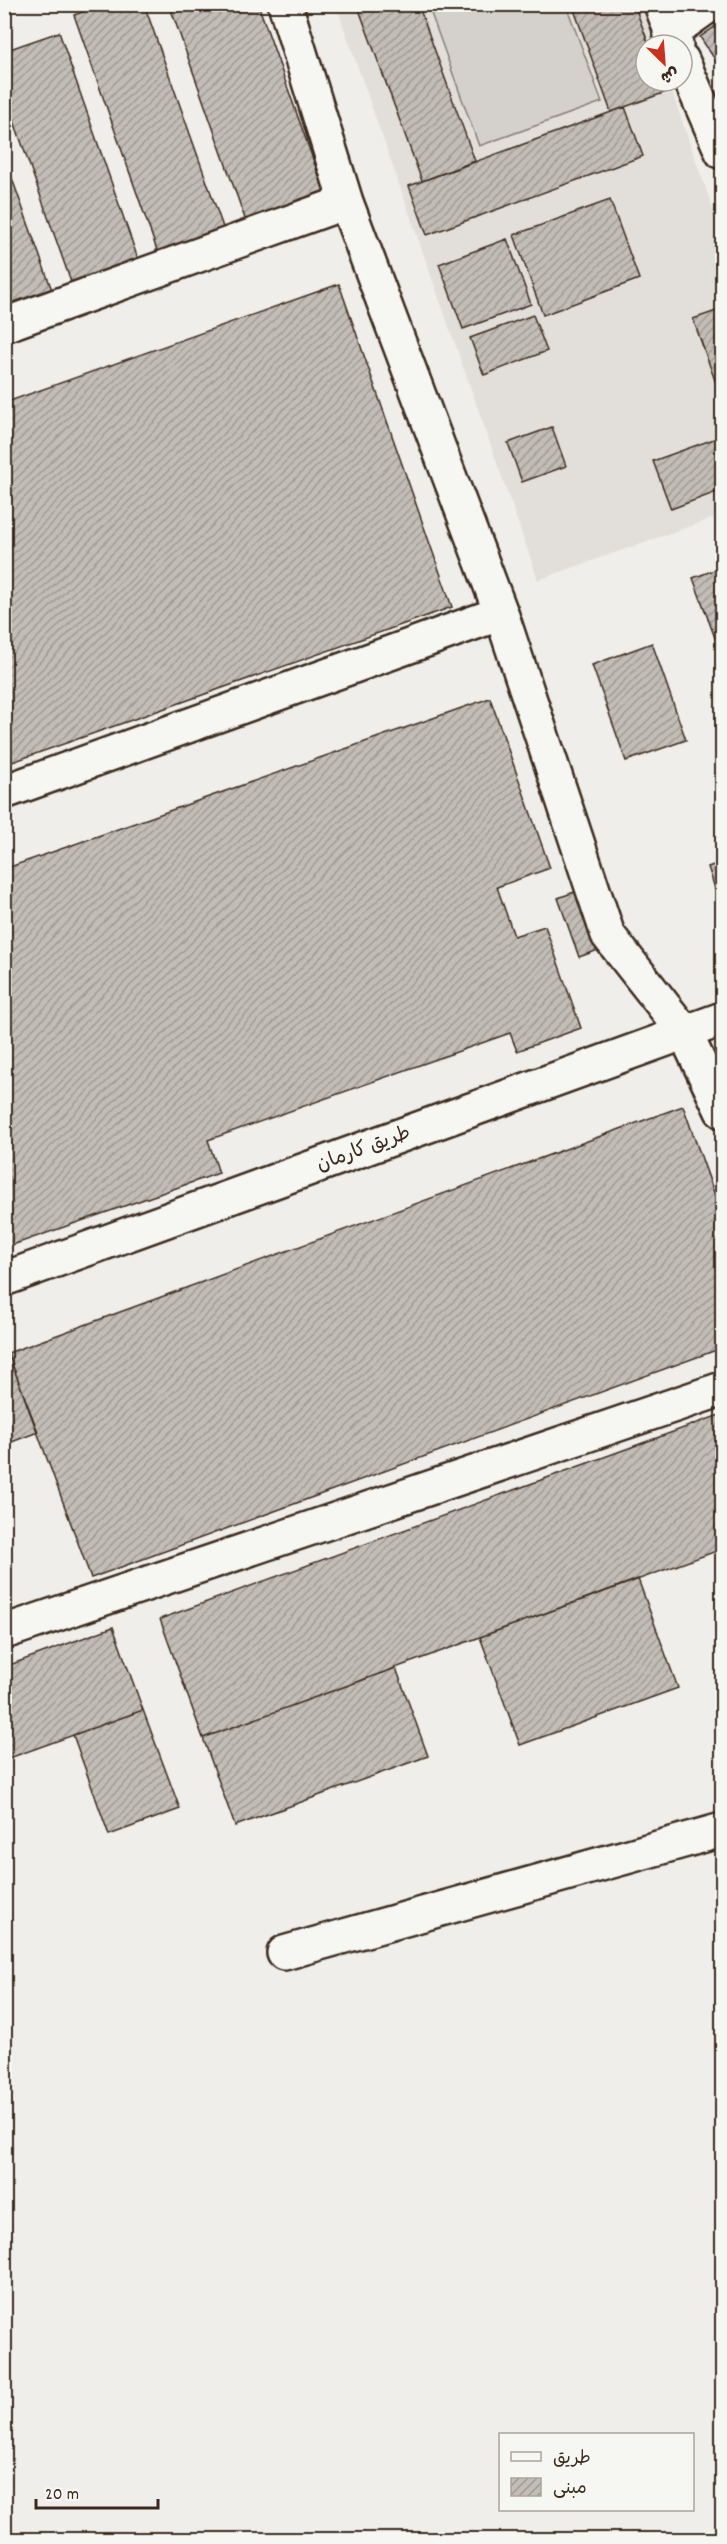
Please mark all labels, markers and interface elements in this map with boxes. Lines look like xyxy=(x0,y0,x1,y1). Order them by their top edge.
north arrow xyxy=(634,33,694,93)
text: ش xyxy=(656,60,682,88)
street label: طريق كارمان xyxy=(313,1120,415,1180)
legend xyxy=(499,2433,694,2511)
text: طريق xyxy=(553,2447,591,2472)
scale bar xyxy=(36,2472,158,2510)
text: مبنى xyxy=(553,2477,587,2502)
text: 20 m xyxy=(45,2483,79,2508)

